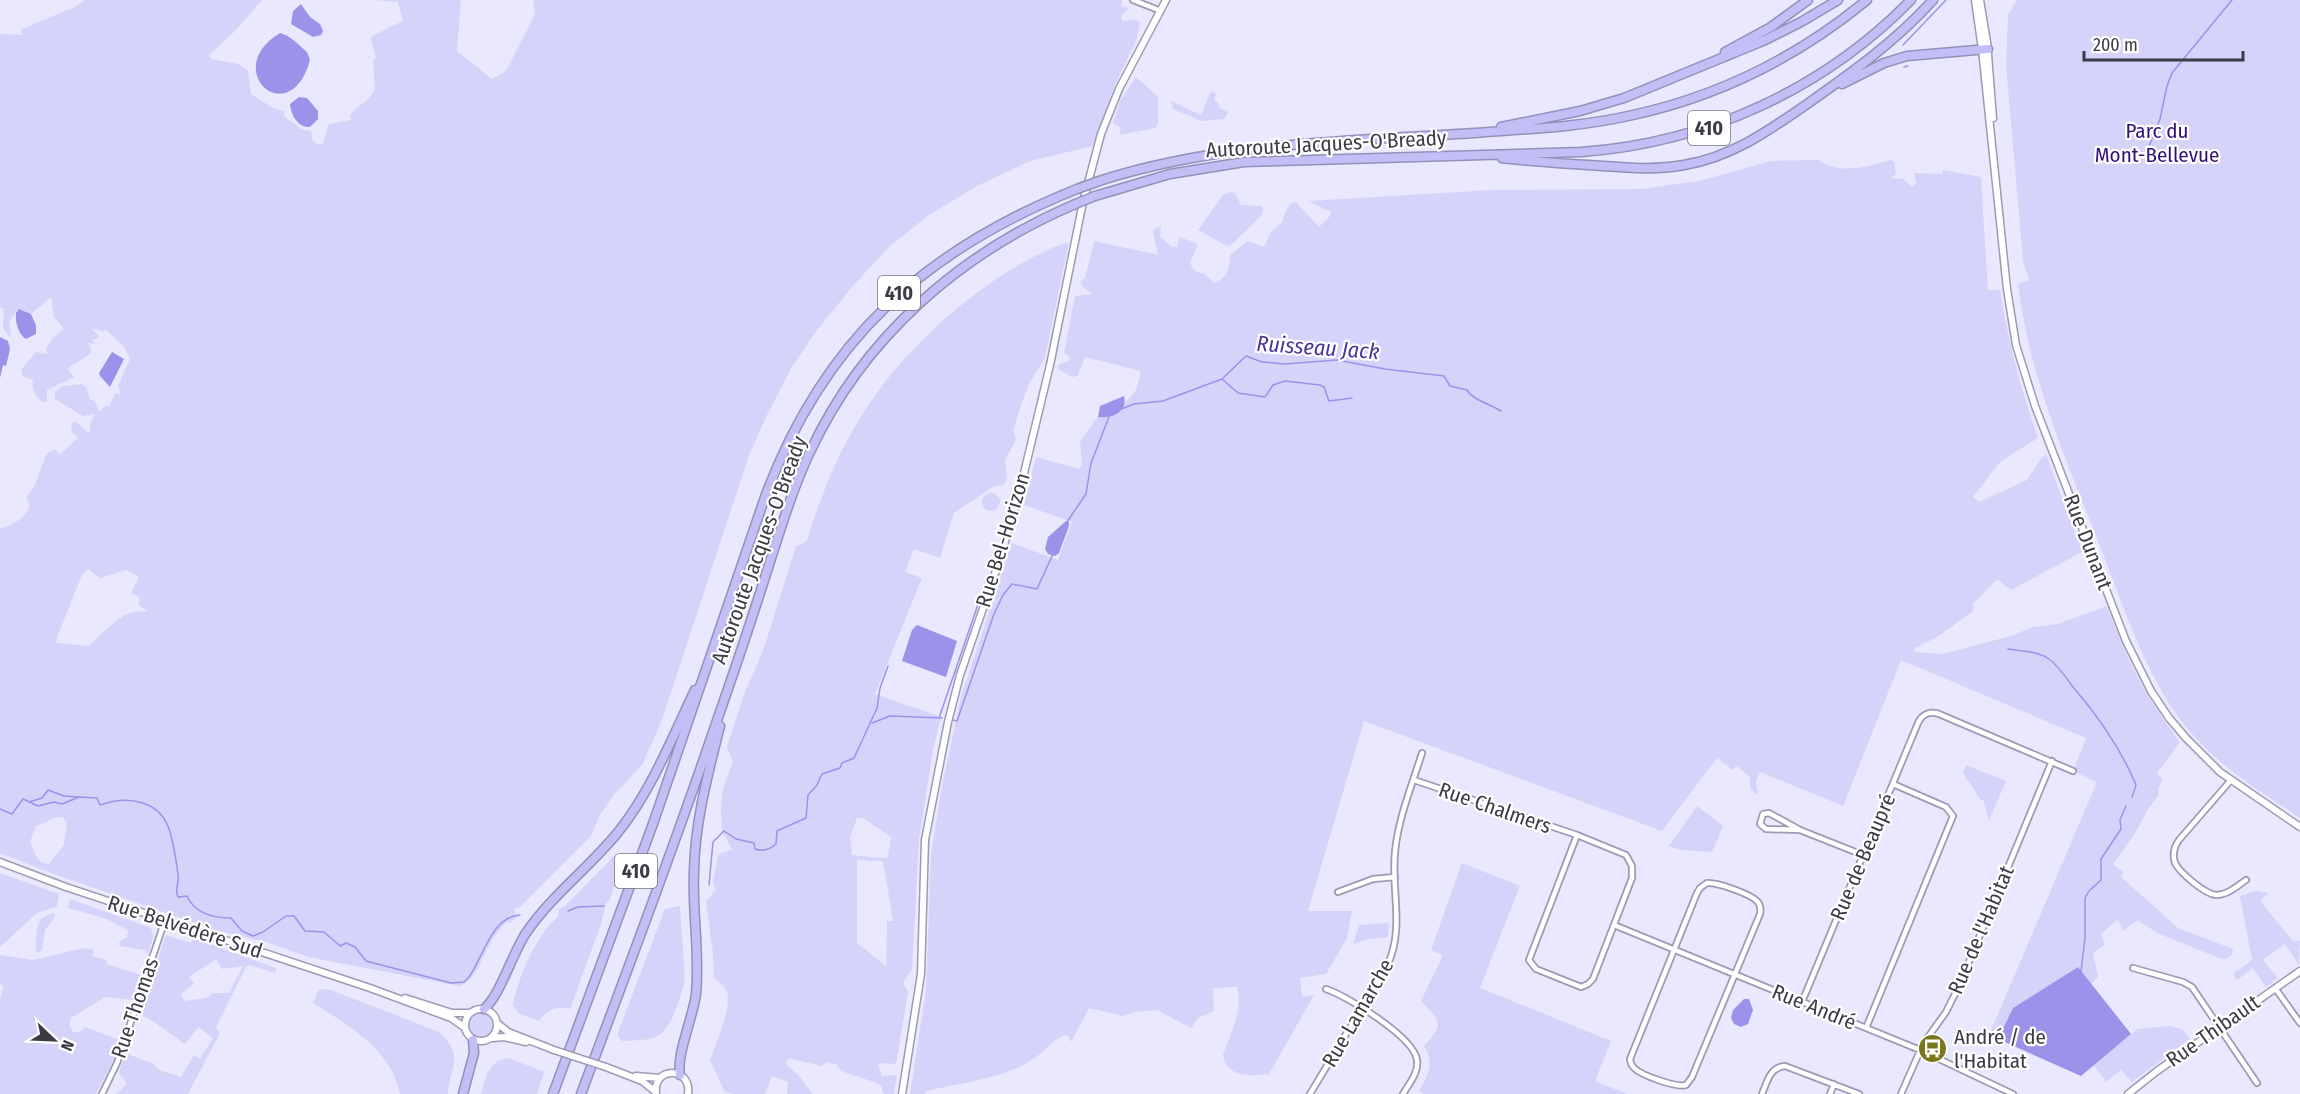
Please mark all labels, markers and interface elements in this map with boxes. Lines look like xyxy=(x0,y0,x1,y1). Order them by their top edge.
scale bar xyxy=(2084,24,2243,62)
text: 200 m xyxy=(2093,34,2138,56)
road number: 410 xyxy=(1688,111,1730,145)
park label: Parc du Mont-Bellevue xyxy=(2095,118,2219,168)
street label: Autoroute Jacques-O'Bready xyxy=(1205,125,1448,163)
road number: 410 xyxy=(878,276,920,310)
water label: Ruisseau Jack xyxy=(1256,330,1380,365)
street label: Autoroute Jacques-O'Bready xyxy=(706,432,813,668)
street label: Rue Bel-Horizon xyxy=(970,470,1036,610)
street label: Rue Dunant xyxy=(2058,491,2118,594)
street label: Rue Chalmers xyxy=(1435,777,1555,839)
street label: Rue de Beaupré xyxy=(1825,790,1901,924)
road number: 410 xyxy=(615,854,657,888)
street label: Rue de l'Habitat xyxy=(1942,862,2020,998)
street label: Rue Belvédère Sud xyxy=(104,890,266,964)
street label: Rue Thomas xyxy=(106,954,164,1062)
street label: Rue Lamarche xyxy=(1317,954,1399,1072)
street label: Rue André xyxy=(1768,978,1860,1036)
street label: Rue Thibault xyxy=(2161,989,2265,1073)
north arrow xyxy=(24,1010,84,1070)
place label: André / de l'Habitat xyxy=(1954,1024,2046,1074)
bus stop icon: André / de l'Habitat xyxy=(1917,1033,1949,1065)
text: N xyxy=(57,1038,78,1054)

